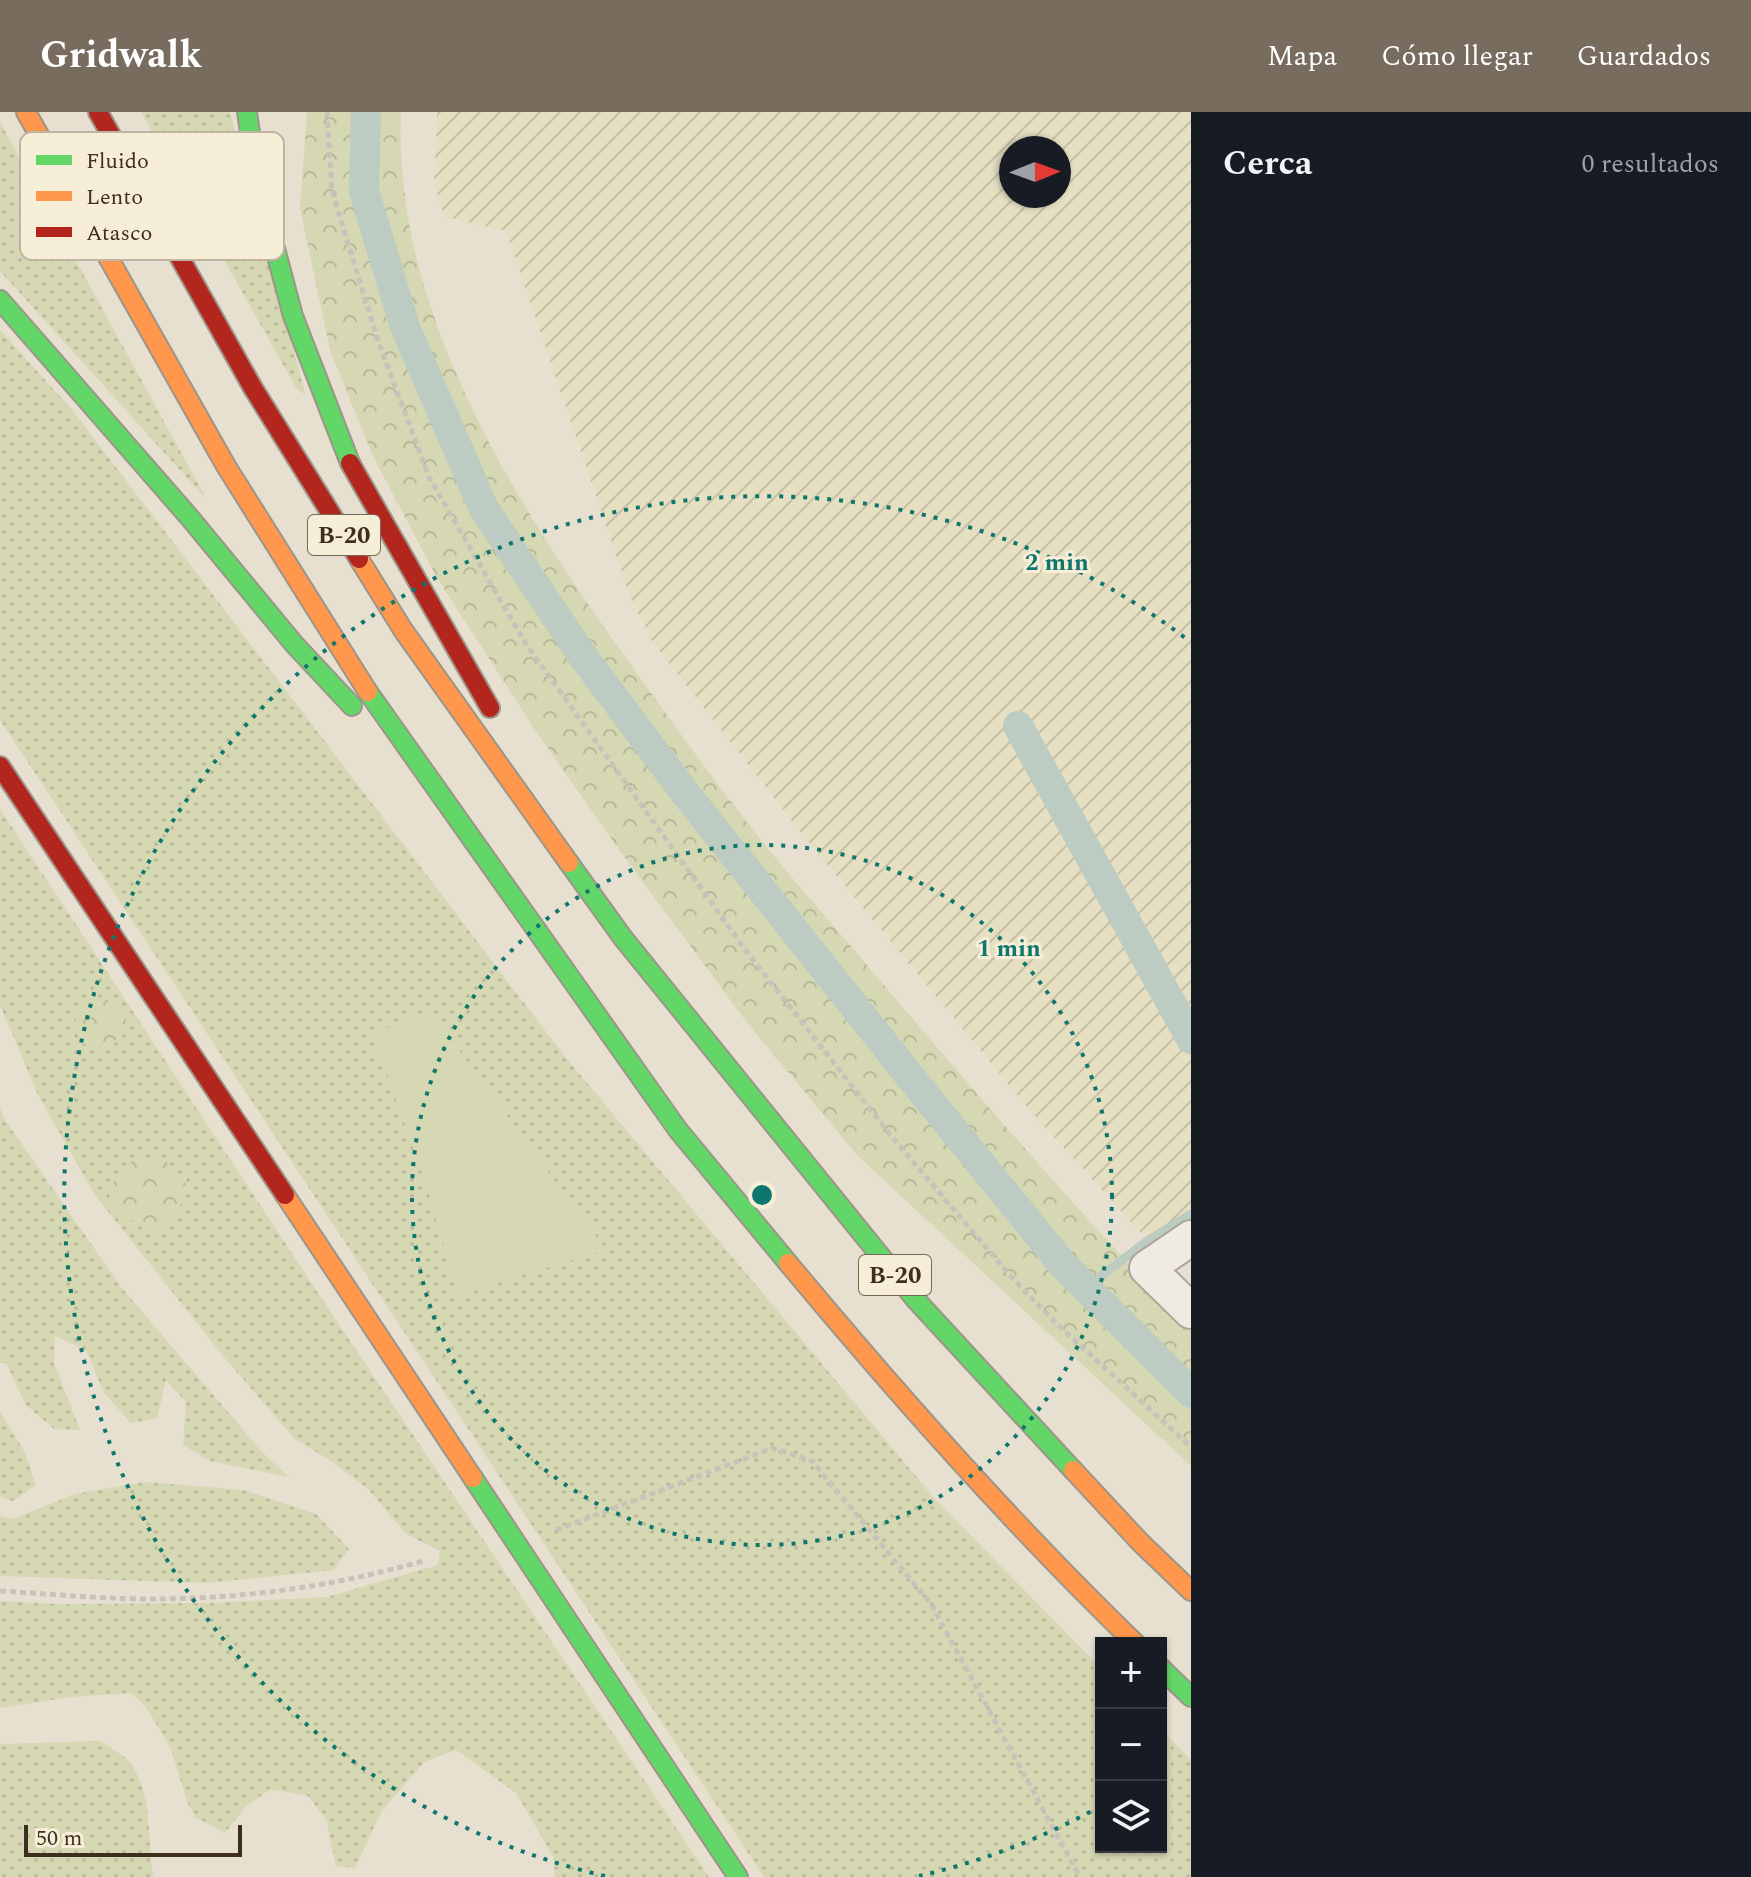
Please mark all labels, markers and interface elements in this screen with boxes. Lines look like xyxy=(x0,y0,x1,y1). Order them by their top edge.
text: Gridwalk xyxy=(40,27,202,85)
text: Mapa xyxy=(1267,35,1337,78)
text: Cómo llegar xyxy=(1381,35,1533,78)
text: Guardados xyxy=(1577,35,1711,78)
legend xyxy=(20,132,284,260)
north arrow xyxy=(999,136,1071,208)
text: Cerca xyxy=(1223,138,1312,190)
text: 0 resultados xyxy=(1581,144,1719,184)
text: Fluido xyxy=(86,145,149,178)
text: Lento xyxy=(86,181,143,214)
text: Atasco xyxy=(86,217,152,250)
road number: B-20 xyxy=(308,515,380,555)
text: 2 min xyxy=(1025,545,1089,581)
text: 1 min xyxy=(977,931,1041,967)
centre of rings xyxy=(748,1181,776,1209)
road number: B-20 xyxy=(859,1255,931,1295)
map controls xyxy=(1095,1637,1167,1853)
button: + xyxy=(1095,1637,1167,1709)
button: − xyxy=(1095,1709,1167,1781)
button: layers xyxy=(1095,1781,1167,1853)
scale bar xyxy=(24,1821,242,1857)
text: 50 m xyxy=(36,1822,82,1855)

